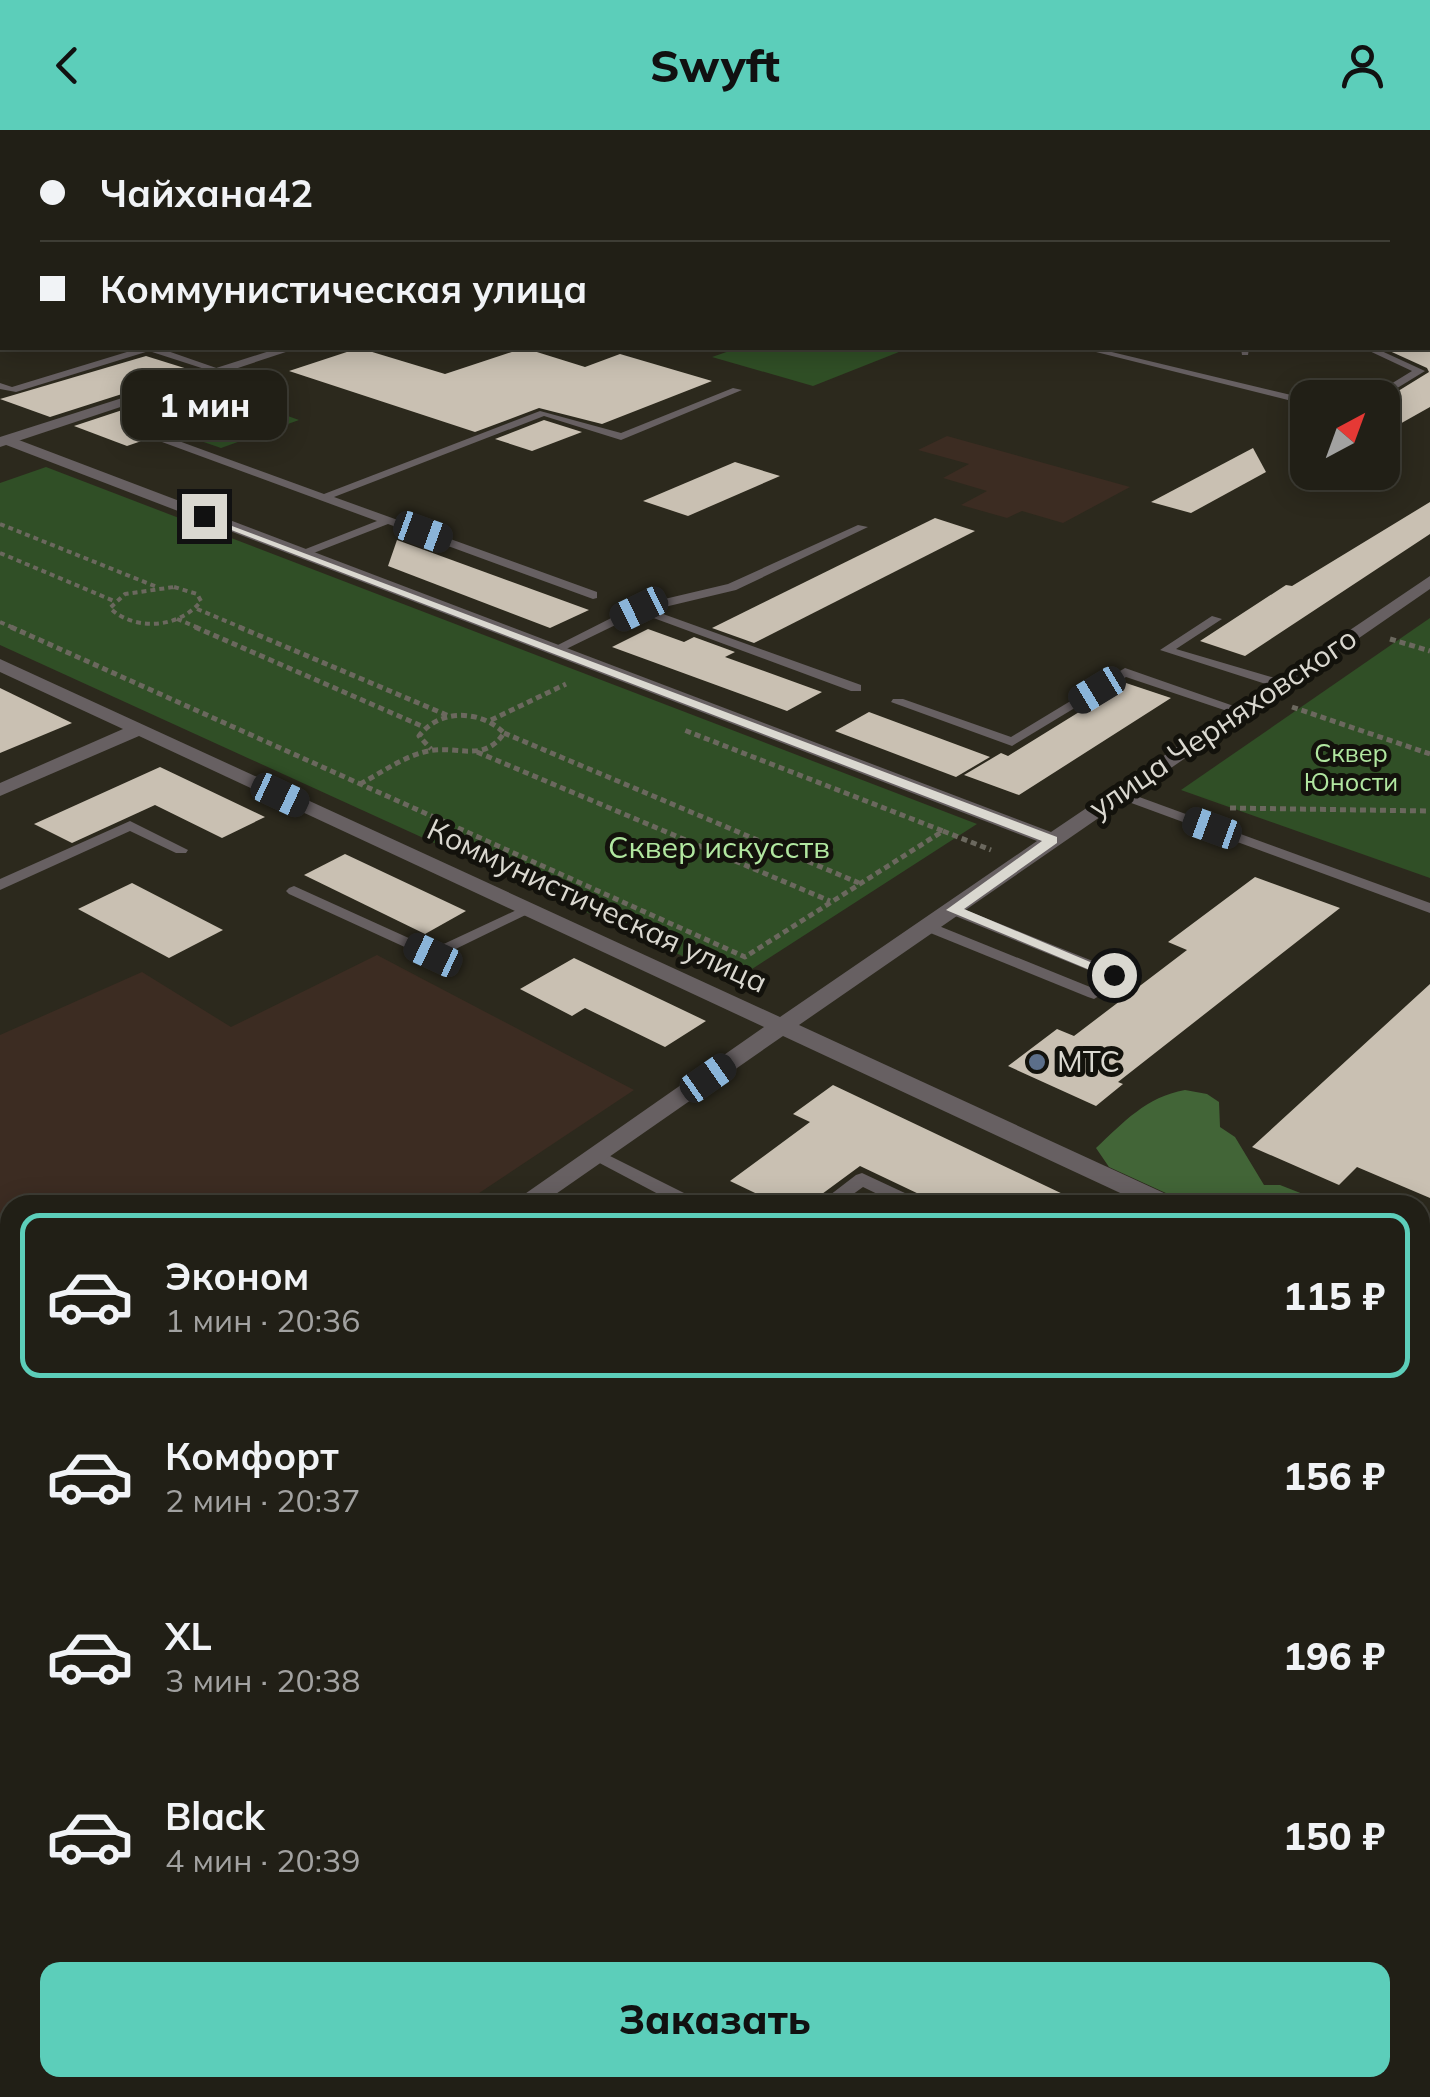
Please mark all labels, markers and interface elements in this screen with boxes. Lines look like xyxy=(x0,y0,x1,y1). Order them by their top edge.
text: Swyft xyxy=(650,37,780,93)
icon: back xyxy=(40,38,95,93)
icon: person xyxy=(1335,38,1390,93)
text: Чайхана42 xyxy=(100,169,313,217)
text: Коммунистическая улица xyxy=(100,265,587,313)
callout: 1 мин xyxy=(121,371,286,441)
north arrow xyxy=(1290,380,1400,490)
map controls xyxy=(1290,380,1400,490)
text: 1 мин xyxy=(159,385,250,425)
route end xyxy=(182,494,227,539)
car xyxy=(390,508,456,556)
car xyxy=(605,582,673,636)
street label: улица Черняховского xyxy=(1081,618,1364,826)
car xyxy=(1064,662,1130,718)
park label: Сквер Юности xyxy=(1304,737,1398,797)
car xyxy=(246,769,314,821)
car xyxy=(1179,804,1245,852)
street label: Коммунистическая улица xyxy=(421,810,773,1001)
park label: Сквер искусств xyxy=(608,828,830,866)
car xyxy=(399,929,467,981)
route start xyxy=(1092,953,1137,998)
place label: МТС xyxy=(1057,1042,1120,1080)
car xyxy=(675,1049,741,1107)
marker: МТС xyxy=(1026,1051,1048,1073)
icon: car xyxy=(45,1251,135,1341)
text: Эконом xyxy=(165,1252,309,1300)
text: 115 ₽ xyxy=(1283,1272,1385,1320)
text: 1 мин · 20:36 xyxy=(165,1300,360,1340)
icon: car xyxy=(45,1431,135,1521)
text: Комфорт xyxy=(165,1432,339,1480)
text: 156 ₽ xyxy=(1283,1452,1385,1500)
text: 2 мин · 20:37 xyxy=(165,1480,360,1520)
icon: car xyxy=(45,1611,135,1701)
text: XL xyxy=(165,1612,212,1660)
text: 196 ₽ xyxy=(1283,1632,1385,1680)
text: 3 мин · 20:38 xyxy=(165,1660,360,1700)
icon: car xyxy=(45,1791,135,1881)
text: Black xyxy=(165,1792,265,1840)
text: 150 ₽ xyxy=(1283,1812,1385,1860)
text: 4 мин · 20:39 xyxy=(165,1840,360,1880)
button: Заказать xyxy=(40,1962,1390,2077)

